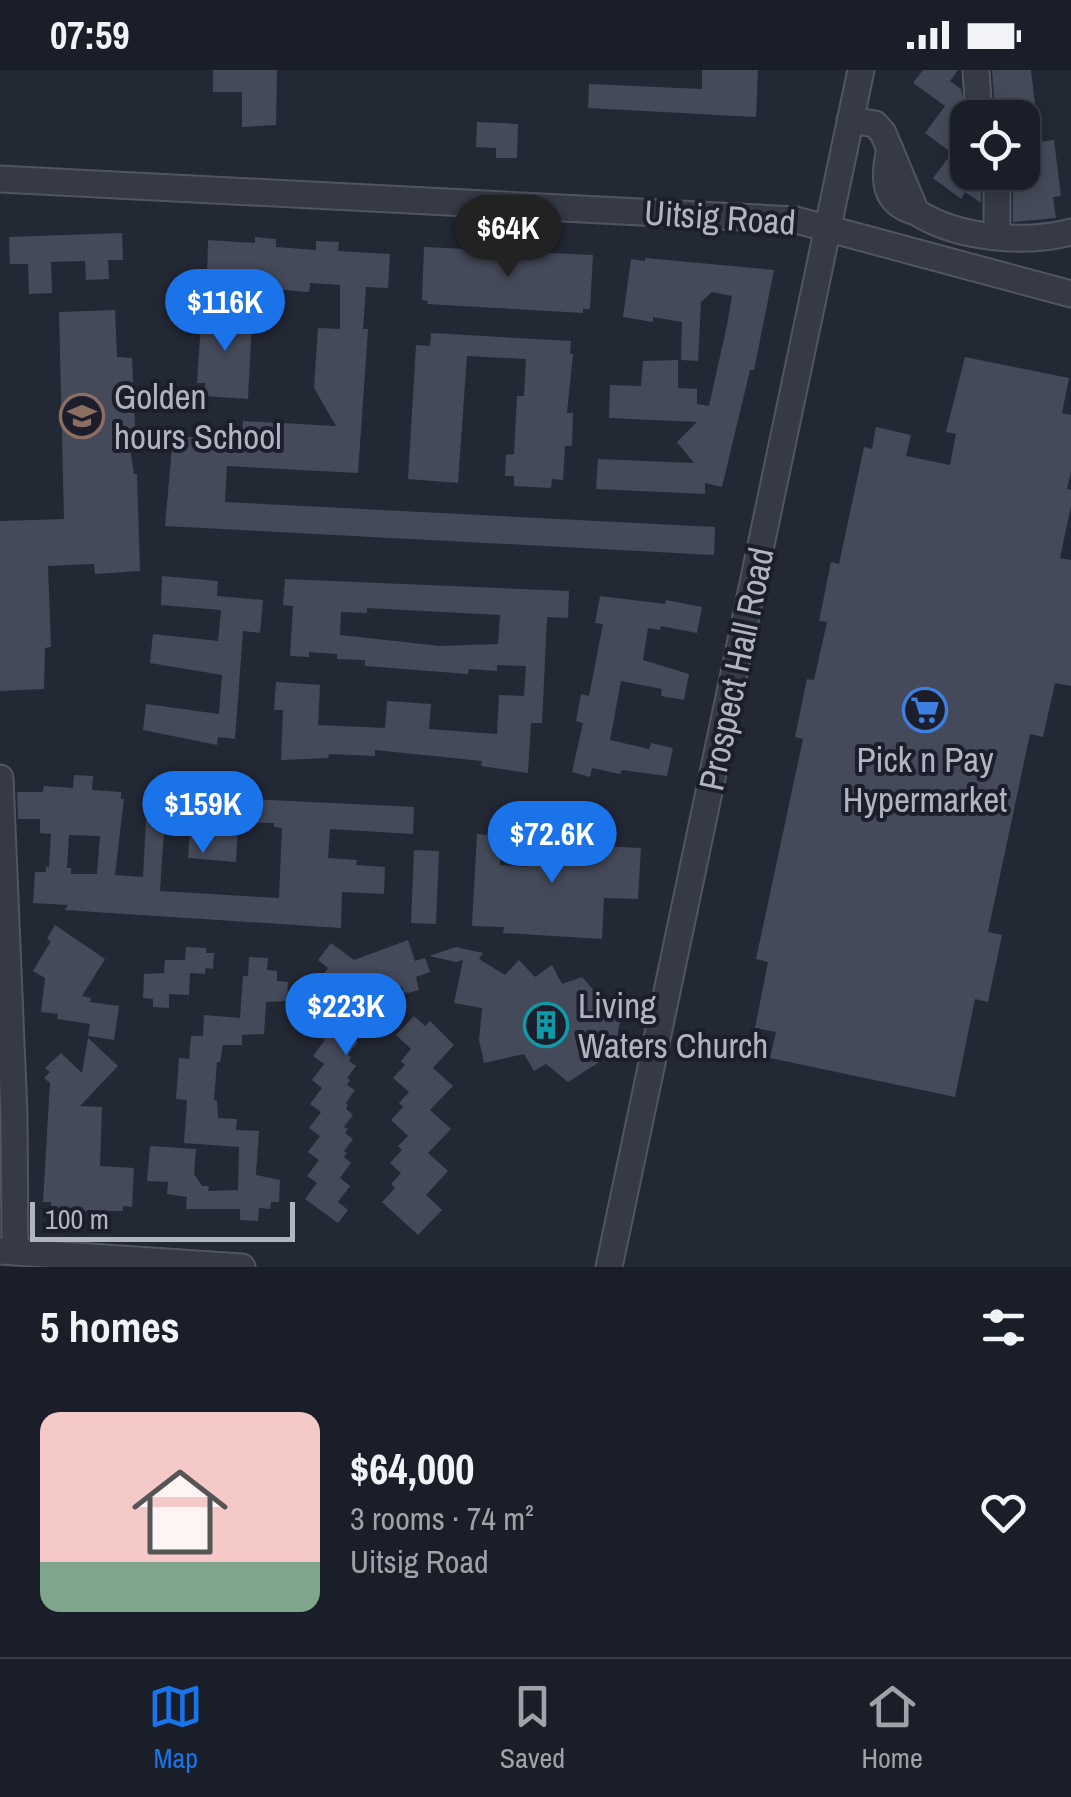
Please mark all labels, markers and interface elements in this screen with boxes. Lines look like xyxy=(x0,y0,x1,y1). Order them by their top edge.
text: 07:59 xyxy=(50,10,130,61)
map controls xyxy=(950,100,1040,190)
button: locate xyxy=(950,100,1040,190)
street label: Uitsig Road xyxy=(643,188,797,246)
pin: $64K xyxy=(449,195,567,280)
text: $64K xyxy=(477,206,539,249)
pin: $116K xyxy=(155,269,295,354)
text: $116K xyxy=(187,280,263,323)
place label: Golden hours School xyxy=(114,373,282,460)
school or university icon: Golden hours School xyxy=(59,393,105,439)
street label: Prospect Hall Road xyxy=(687,543,785,795)
supermarket icon: Pick n Pay Hypermarket xyxy=(902,687,948,733)
place label: Pick n Pay Hypermarket xyxy=(843,736,1007,823)
pin: $159K xyxy=(133,771,273,856)
text: $159K xyxy=(164,782,242,825)
pin: $72.6K xyxy=(471,801,633,886)
text: $72.6K xyxy=(510,812,594,855)
pin: $223K xyxy=(276,973,416,1058)
place label: Living Waters Church xyxy=(578,982,768,1069)
text: $223K xyxy=(307,984,385,1027)
building icon: Living Waters Church xyxy=(523,1002,569,1048)
scale bar xyxy=(30,1197,295,1242)
text: 100 m xyxy=(45,1200,109,1238)
text: 5 homes xyxy=(40,1299,180,1355)
icon: filters xyxy=(976,1300,1031,1355)
text: $64,000 xyxy=(350,1441,475,1497)
icon: home xyxy=(120,1452,240,1572)
icon: heart xyxy=(976,1485,1031,1540)
text: 3 rooms · 74 m² xyxy=(350,1497,534,1540)
text: Uitsig Road xyxy=(350,1540,489,1583)
tab: Map xyxy=(148,1679,203,1777)
tab: Saved xyxy=(500,1679,565,1777)
tab: Home xyxy=(861,1679,923,1777)

